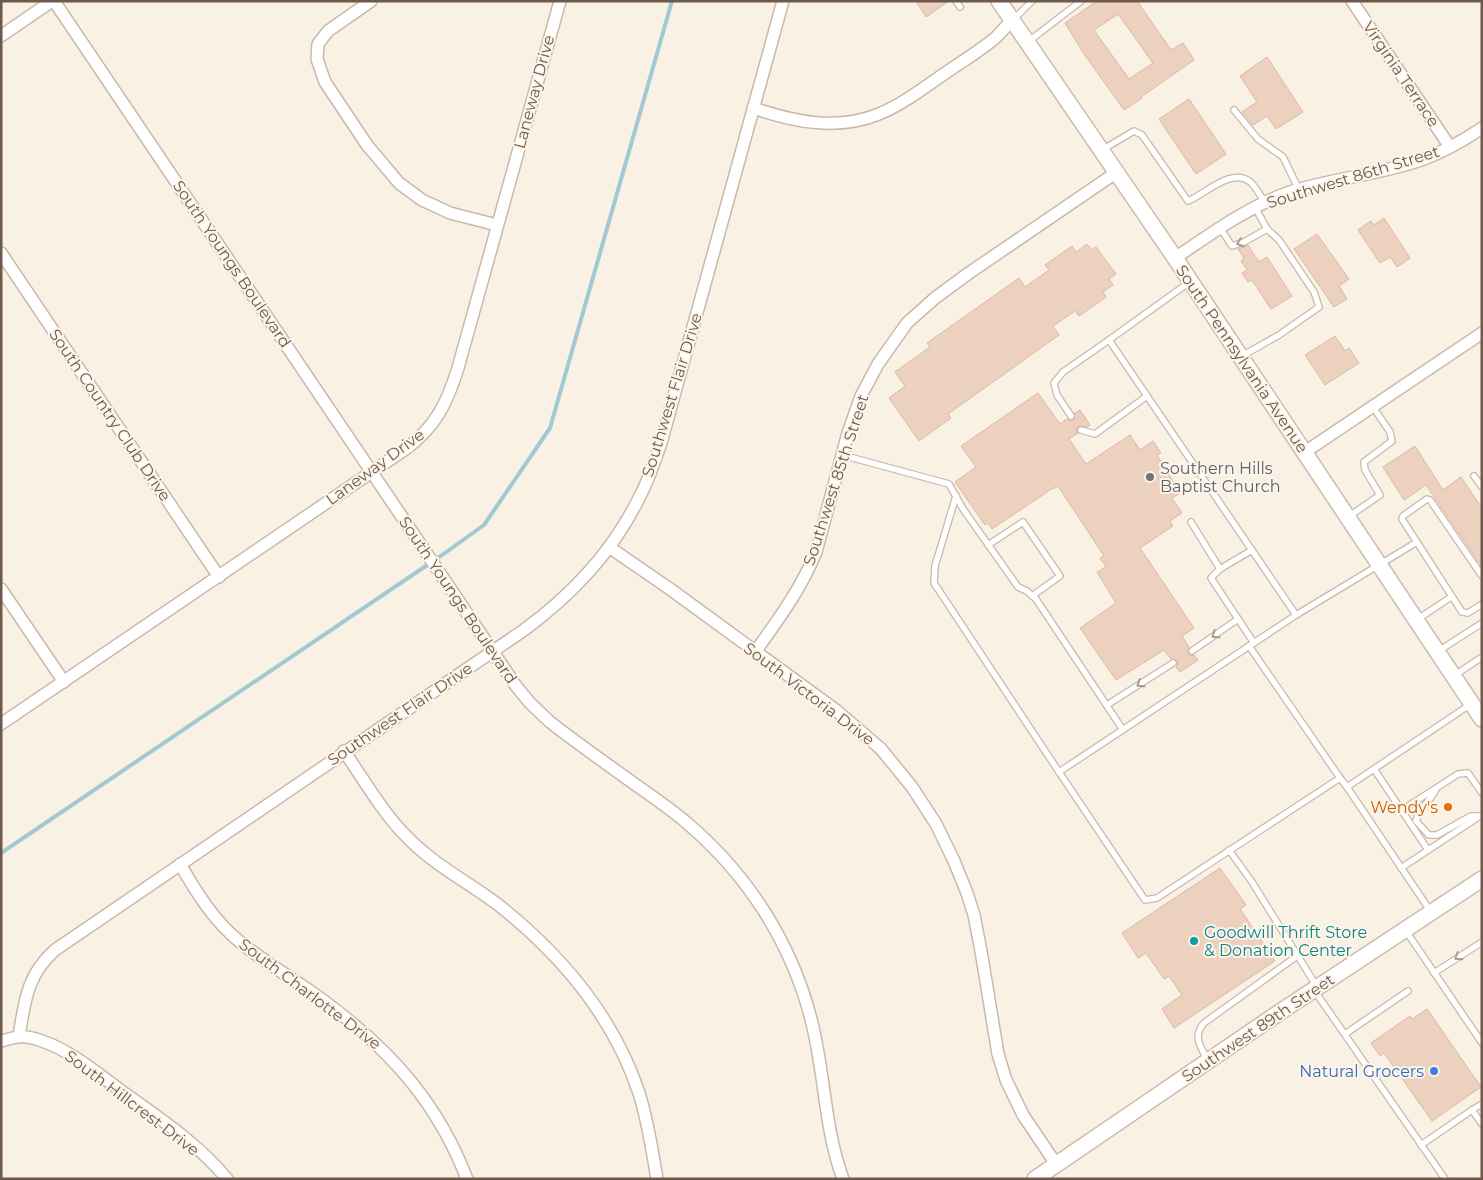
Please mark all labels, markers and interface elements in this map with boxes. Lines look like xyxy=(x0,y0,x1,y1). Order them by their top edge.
street label: Virginia Terrace xyxy=(1359,18,1443,130)
street label: Laneway Drive xyxy=(510,33,558,151)
street label: Southwest 86th Street xyxy=(1264,142,1442,212)
street label: South Youngs Boulevard xyxy=(169,177,295,351)
one-way arrow xyxy=(1236,237,1245,247)
street label: South Pennsylvania Avenue xyxy=(1172,261,1312,457)
street label: Southwest Flair Drive xyxy=(638,311,706,479)
street label: South Country Club Drive xyxy=(45,325,175,505)
street label: Southwest 85th Street xyxy=(799,392,873,568)
street label: Laneway Drive xyxy=(322,425,428,509)
place label: Southern Hills Baptist Church xyxy=(1160,459,1280,496)
marker: Southern Hills Baptist Church xyxy=(1144,471,1156,483)
street label: South Youngs Boulevard xyxy=(395,513,521,687)
one-way arrow xyxy=(1211,629,1221,638)
street label: South Victoria Drive xyxy=(740,639,878,749)
street label: Southwest Flair Drive xyxy=(324,658,476,770)
one-way arrow xyxy=(1136,678,1146,687)
place label: Wendy's xyxy=(1370,798,1438,817)
marker: Wendy's xyxy=(1442,801,1454,813)
place label: Goodwill Thrift Store & Donation Center xyxy=(1204,923,1367,960)
street label: South Charlotte Drive xyxy=(235,934,385,1054)
marker: Goodwill Thrift Store & Donation Center xyxy=(1188,935,1200,947)
one-way arrow xyxy=(1454,951,1464,960)
street label: Southwest 89th Street xyxy=(1178,970,1338,1086)
street label: South Hillcrest Drive xyxy=(61,1046,203,1160)
place label: Natural Grocers xyxy=(1299,1062,1424,1081)
marker: Natural Grocers xyxy=(1428,1065,1440,1077)

